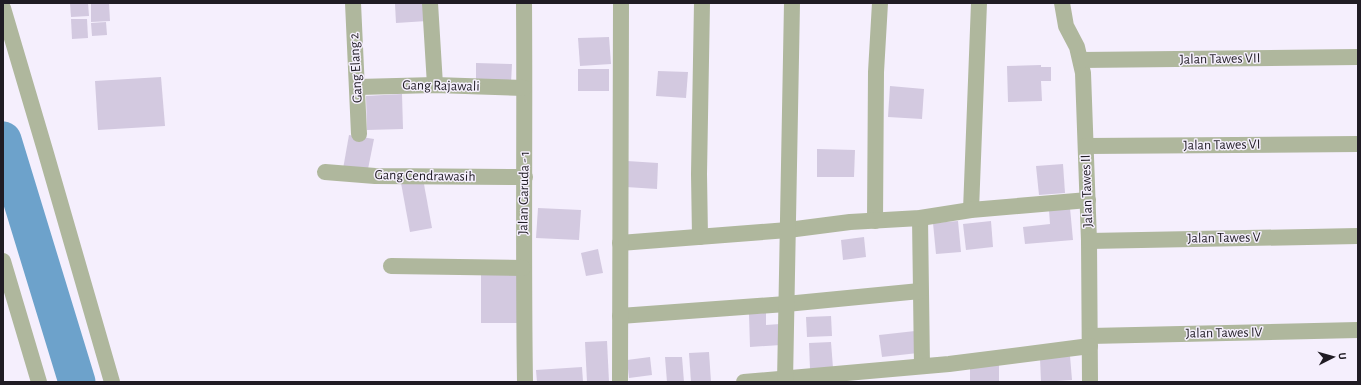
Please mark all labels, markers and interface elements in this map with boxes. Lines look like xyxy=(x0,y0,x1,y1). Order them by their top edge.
street label: Gang Elang 2 xyxy=(347,33,365,103)
street label: Jalan Tawes VII xyxy=(1180,51,1260,67)
street label: Gang Rajawali xyxy=(402,78,480,94)
street label: Jalan Tawes VI xyxy=(1183,137,1261,153)
street label: Jalan Garuda - 1 xyxy=(516,151,532,235)
street label: Jalan Tawes II xyxy=(1079,154,1095,228)
street label: Gang Cendrawasih xyxy=(374,168,476,184)
street label: Jalan Tawes V xyxy=(1187,230,1261,246)
street label: Jalan Tawes IV xyxy=(1186,325,1263,341)
north arrow xyxy=(1313,337,1353,377)
text: U xyxy=(1337,352,1348,360)

